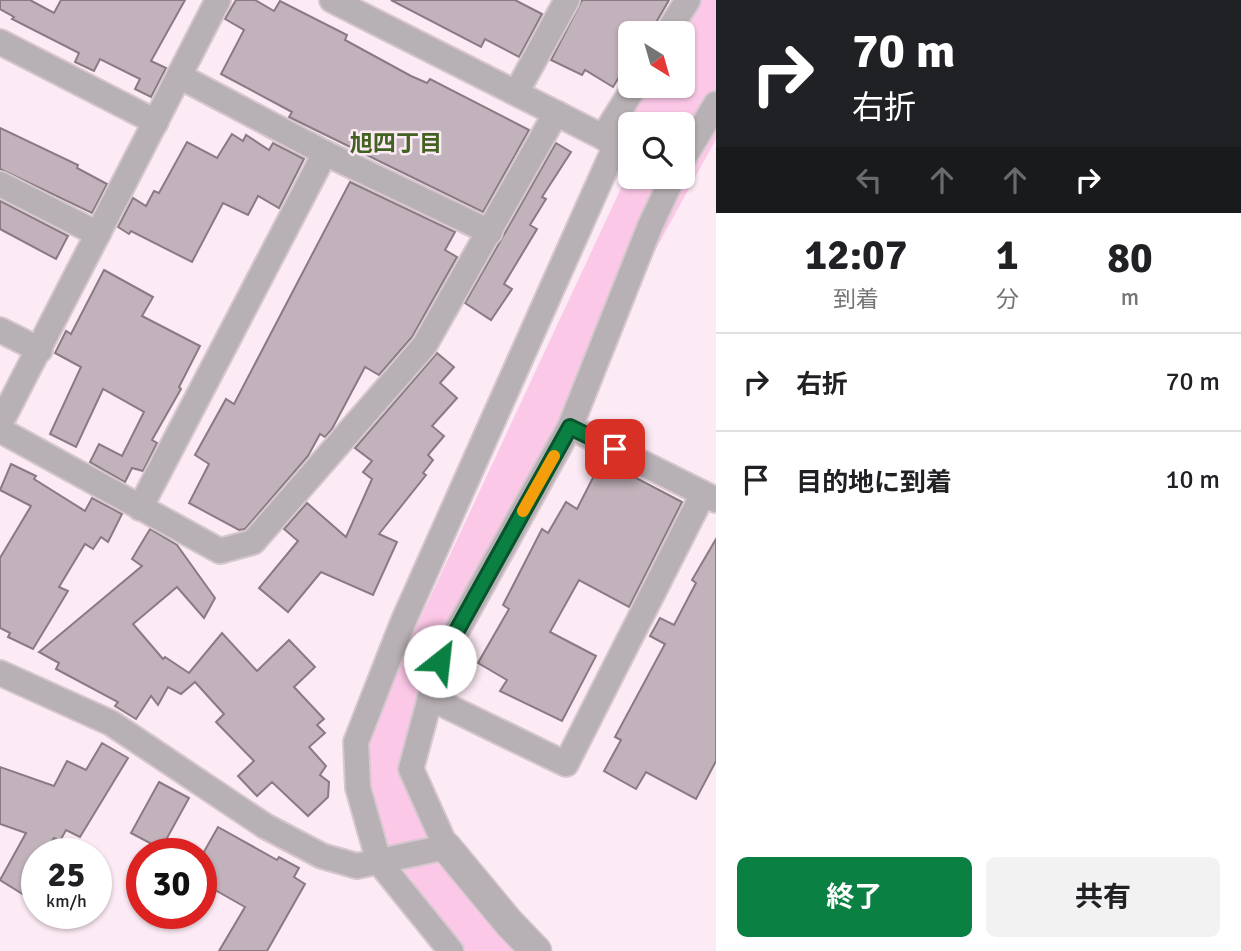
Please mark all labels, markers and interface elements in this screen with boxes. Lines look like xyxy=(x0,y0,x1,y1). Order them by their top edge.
north arrow xyxy=(618,21,695,98)
map controls xyxy=(618,21,695,189)
text: 70 m xyxy=(852,21,955,81)
icon: right xyxy=(737,28,828,119)
text: 右折 xyxy=(852,88,916,127)
button: search xyxy=(618,112,695,189)
district label: 旭四丁目 xyxy=(350,129,442,158)
icon: left xyxy=(850,161,888,199)
icon: ahead xyxy=(923,161,961,199)
icon: ahead xyxy=(996,161,1034,199)
icon: right xyxy=(1069,161,1107,199)
text: 12:07 xyxy=(804,230,907,281)
text: 1 xyxy=(996,230,1019,281)
text: 80 xyxy=(1107,233,1153,284)
text: m xyxy=(1121,283,1139,312)
text: 到着 xyxy=(833,285,879,314)
text: 分 xyxy=(996,285,1019,314)
icon: right xyxy=(737,363,775,401)
text: 70 m xyxy=(1165,366,1220,398)
text: 右折 xyxy=(796,369,848,401)
pin xyxy=(585,419,645,479)
icon: arrive xyxy=(596,430,634,468)
icon: arrive xyxy=(737,461,775,499)
text: 10 m xyxy=(1165,464,1220,496)
text: 目的地に到着 xyxy=(796,467,952,499)
position arrow xyxy=(403,624,477,698)
speed limit sign: 30 xyxy=(126,838,217,929)
text: 25 xyxy=(48,853,85,896)
button: 終了 xyxy=(737,857,972,937)
button: 共有 xyxy=(986,857,1220,937)
text: km/h xyxy=(46,890,87,912)

